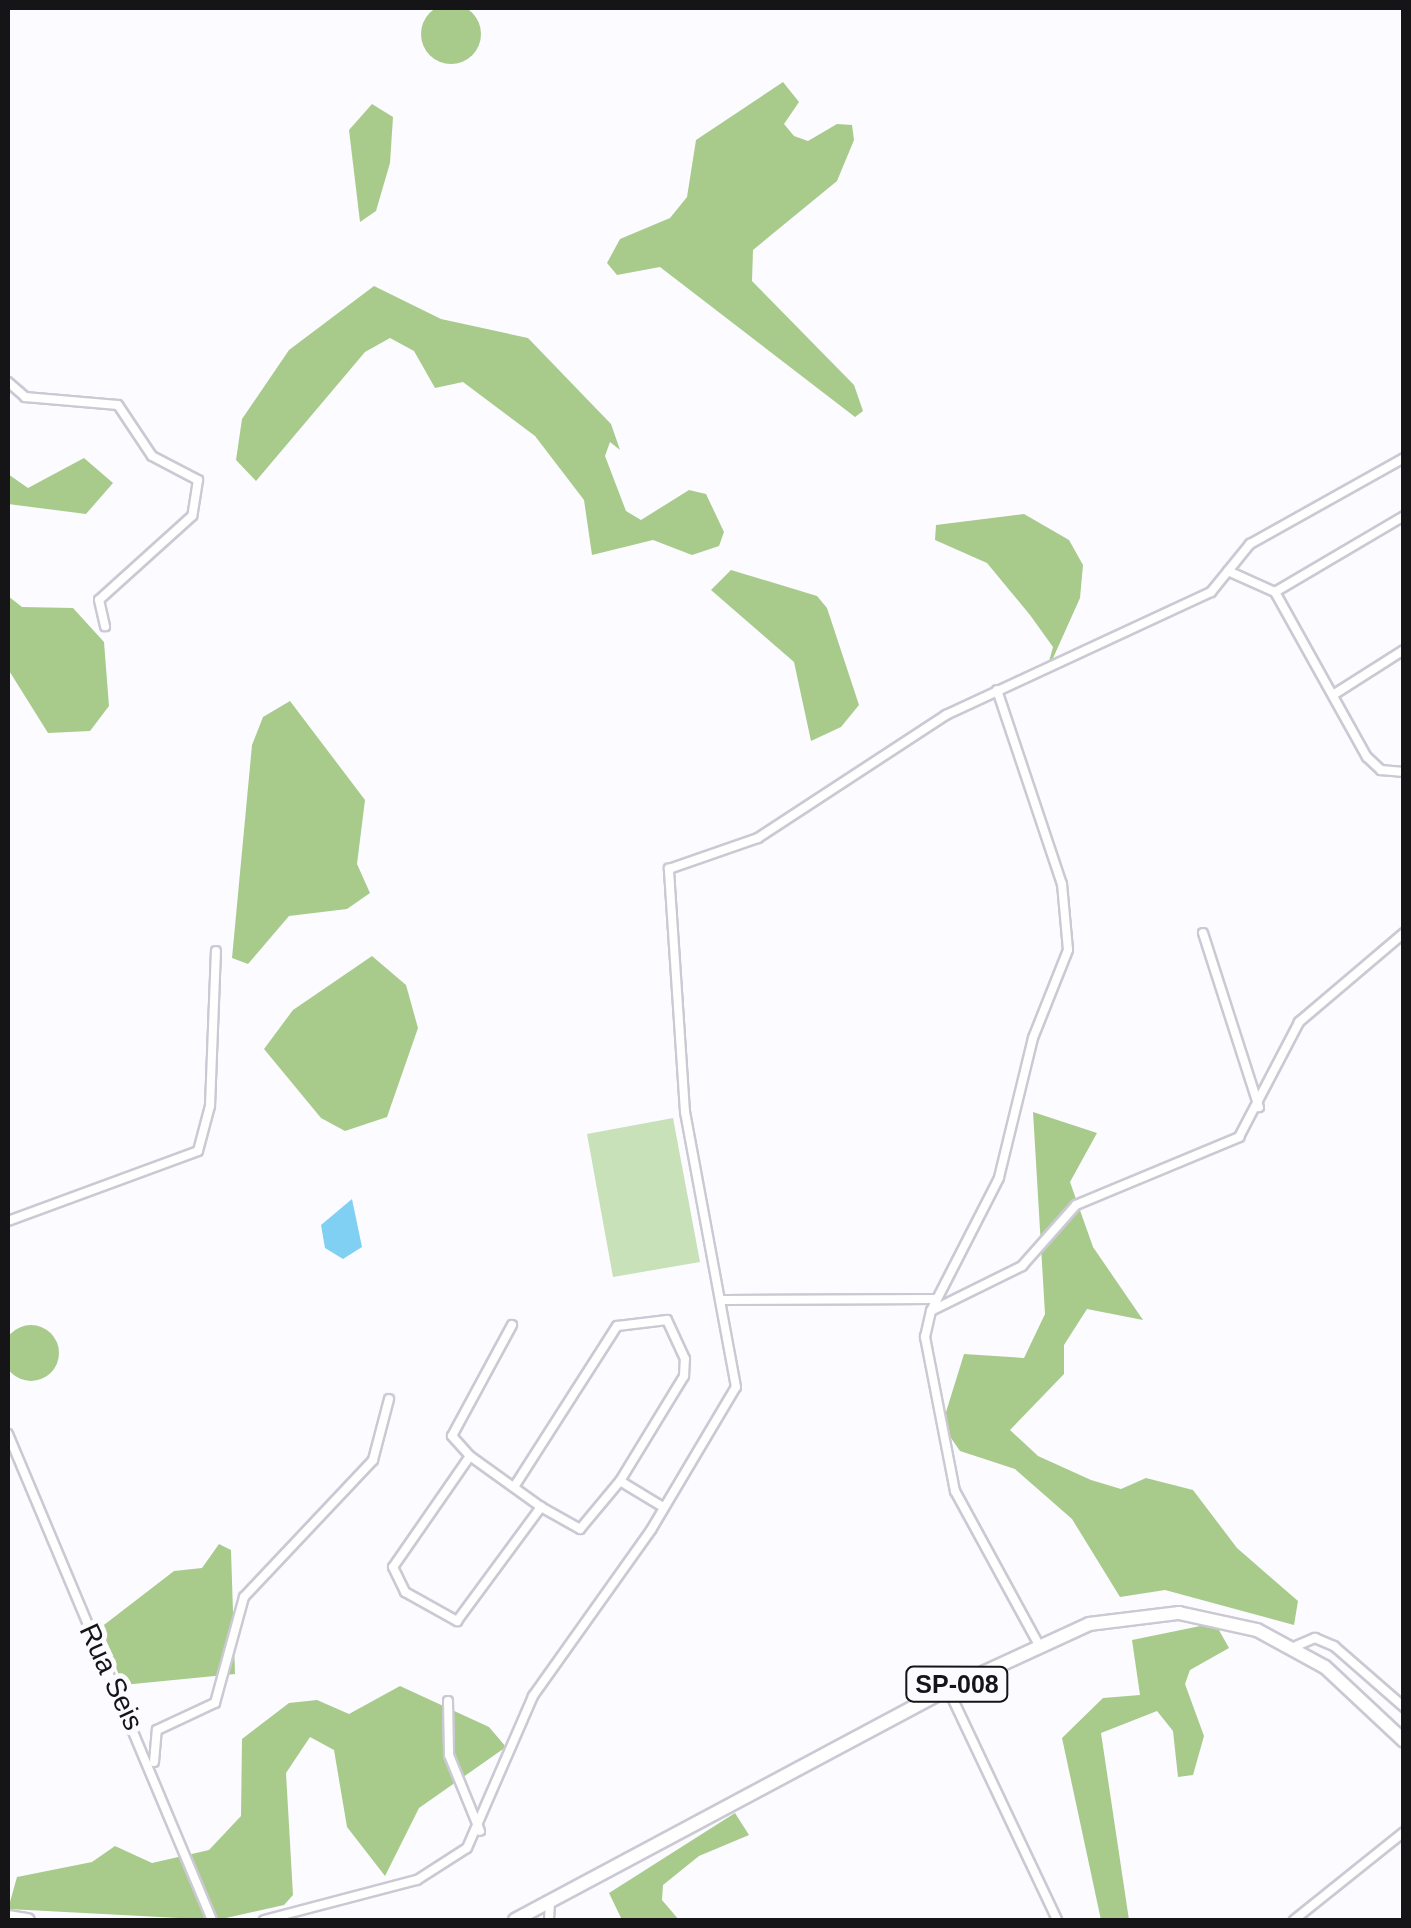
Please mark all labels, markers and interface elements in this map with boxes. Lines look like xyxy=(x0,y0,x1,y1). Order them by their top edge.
street label: Rua Seis xyxy=(72,1618,150,1736)
road number: SP-008 xyxy=(904,1664,1010,1704)

